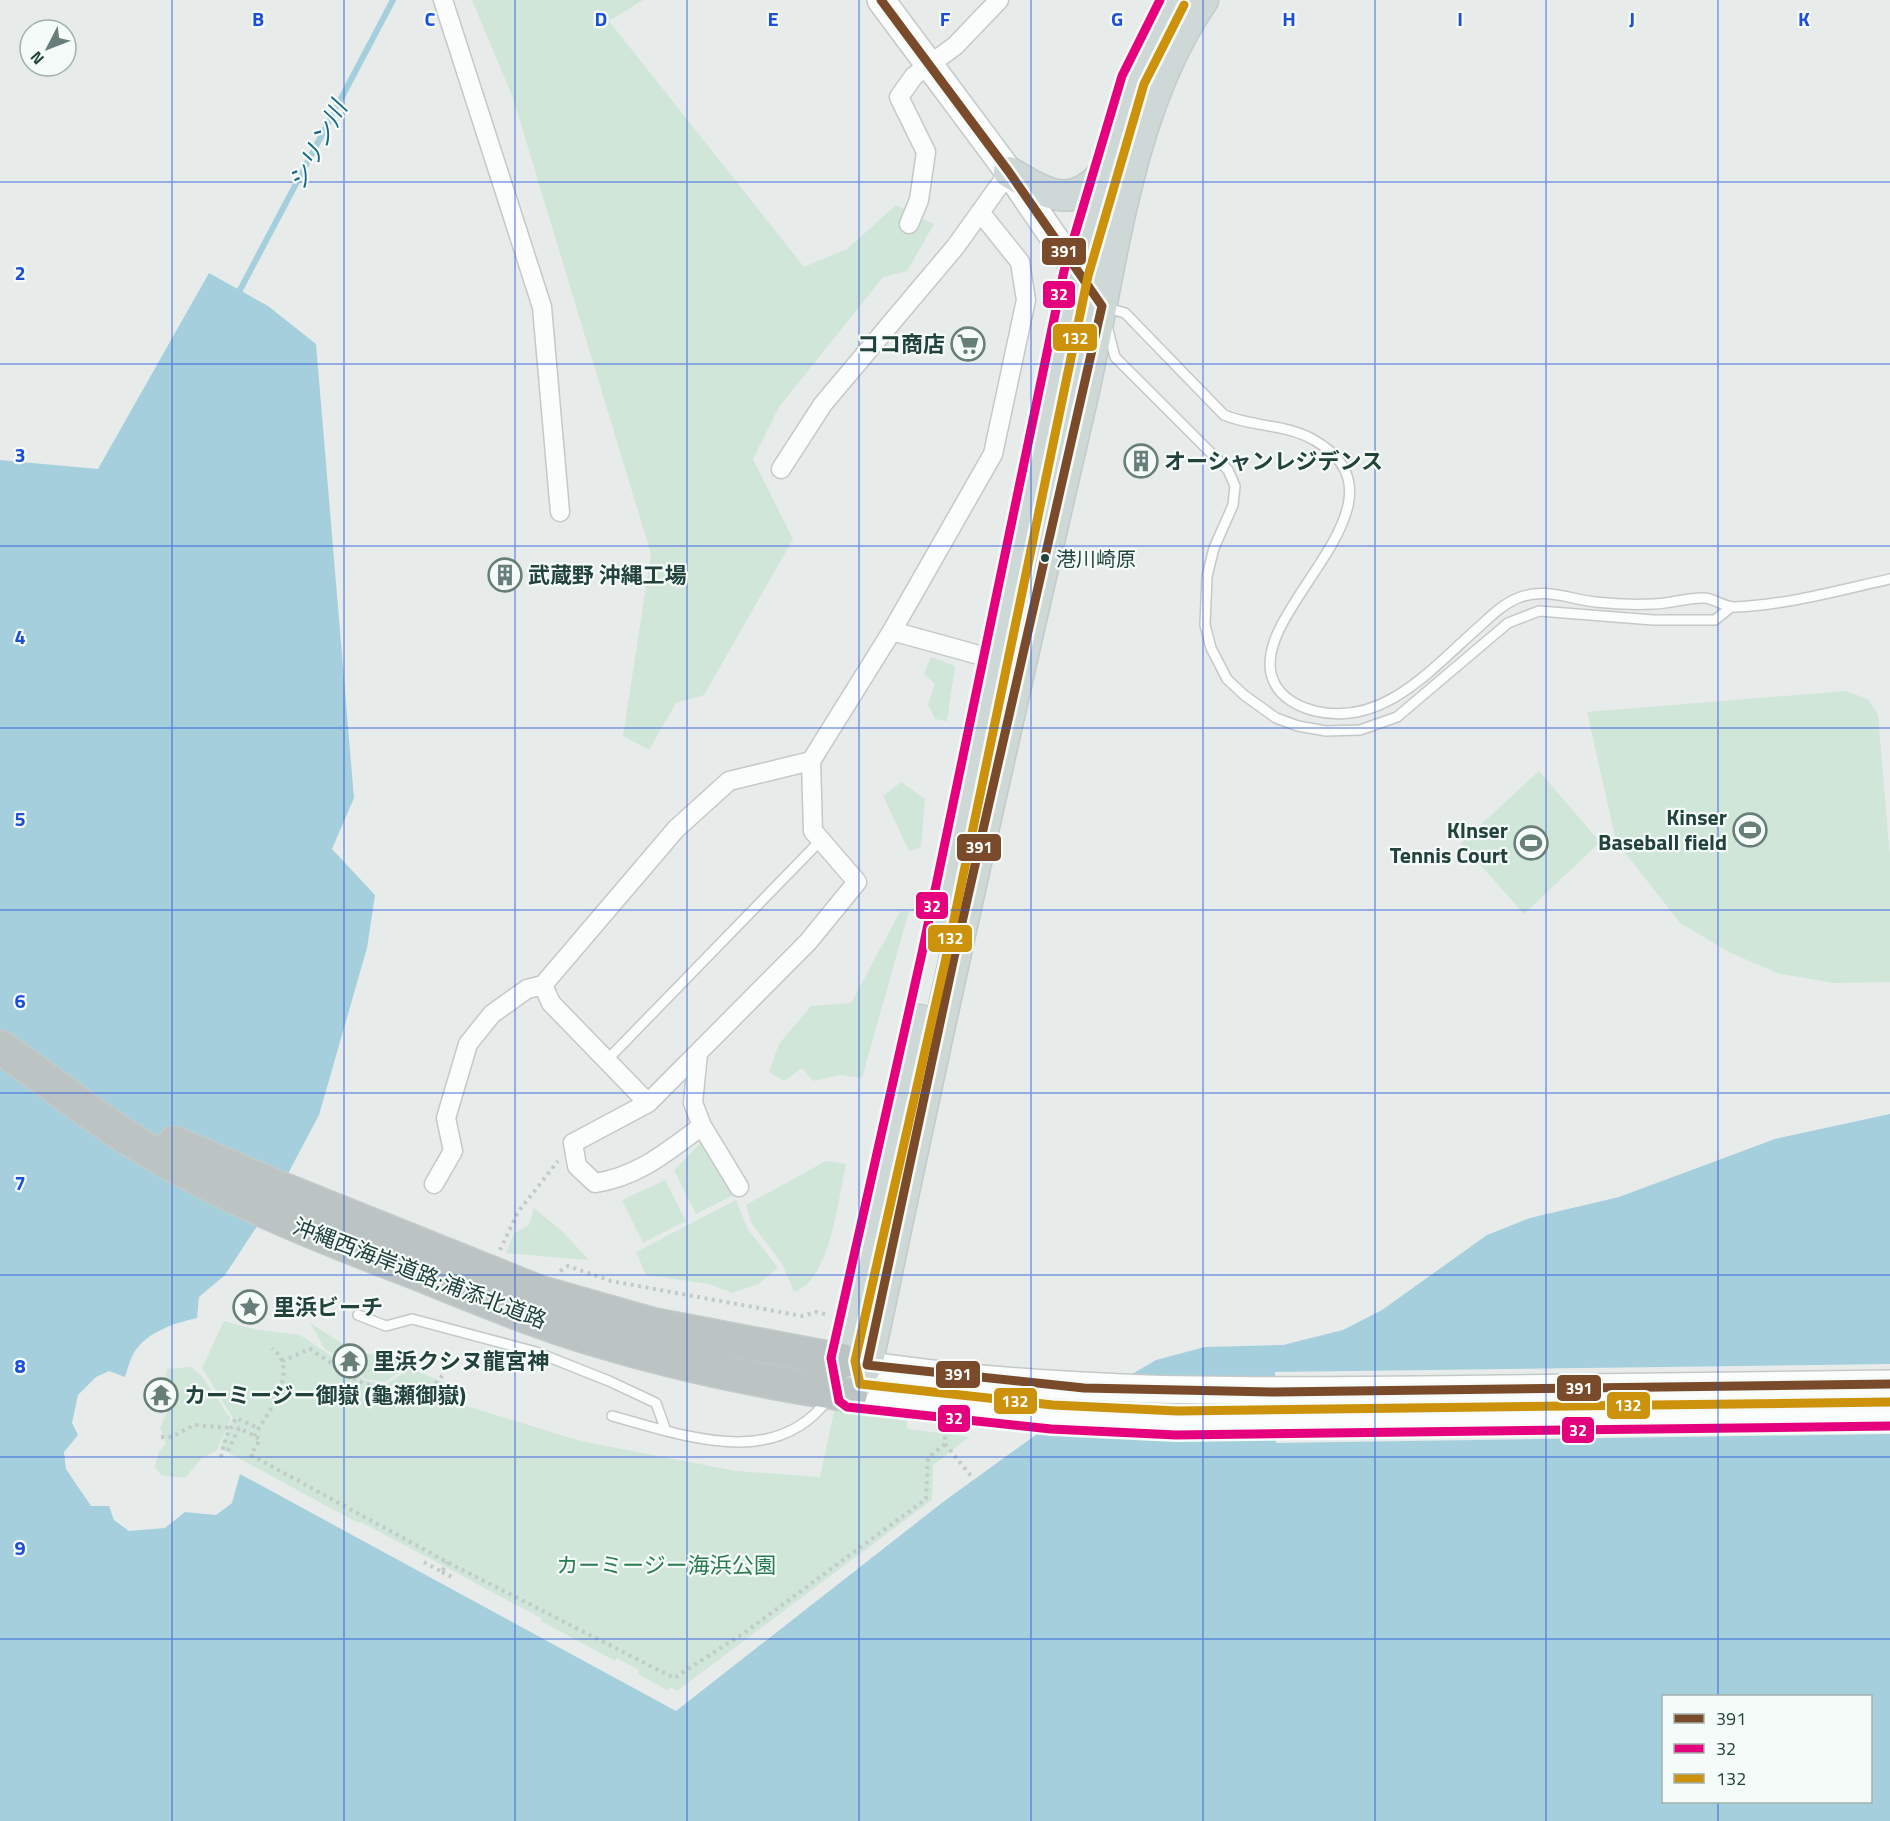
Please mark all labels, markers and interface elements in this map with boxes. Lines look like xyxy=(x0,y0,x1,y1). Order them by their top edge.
text: B xyxy=(252,3,264,34)
text: C xyxy=(425,3,436,34)
text: D xyxy=(595,3,607,34)
text: E xyxy=(767,3,779,34)
text: F xyxy=(940,3,951,34)
text: G xyxy=(1111,3,1123,34)
text: H xyxy=(1282,3,1296,34)
text: I xyxy=(1457,3,1463,34)
text: J xyxy=(1629,3,1635,34)
text: K xyxy=(1798,3,1810,34)
north arrow xyxy=(18,18,78,78)
text: N xyxy=(24,46,49,70)
water label: シリン川 xyxy=(279,92,357,196)
line badge: 391 xyxy=(1041,237,1087,266)
text: 391 xyxy=(1051,239,1077,263)
text: 2 xyxy=(14,257,26,288)
line badge: 32 xyxy=(1042,280,1076,309)
text: 32 xyxy=(1050,282,1068,306)
line badge: 132 xyxy=(1052,323,1098,352)
supermarket icon: ココ商店 xyxy=(950,326,986,362)
text: 132 xyxy=(1062,326,1088,350)
place label: ココ商店 xyxy=(857,327,945,361)
text: 3 xyxy=(14,439,26,470)
building icon: オーシャンレジデンス xyxy=(1123,443,1159,479)
place label: オーシャンレジデンス xyxy=(1164,444,1383,478)
place label: 港川崎原 xyxy=(1056,543,1136,574)
marker: 港川崎原 xyxy=(1039,552,1051,564)
building icon: 武蔵野 沖縄工場 xyxy=(487,557,523,593)
place label: 武蔵野 沖縄工場 xyxy=(528,558,687,592)
text: 4 xyxy=(14,621,26,652)
place label: Kinser Baseball field xyxy=(1598,800,1727,859)
text: 5 xyxy=(14,803,26,834)
sports icon: Kinser Baseball field xyxy=(1732,812,1768,848)
place label: KInser Tennis Court xyxy=(1390,813,1508,872)
sports icon: KInser Tennis Court xyxy=(1513,825,1549,861)
line badge: 391 xyxy=(956,833,1002,862)
text: 391 xyxy=(966,835,992,859)
line badge: 32 xyxy=(915,891,949,920)
text: 32 xyxy=(923,894,941,918)
line badge: 132 xyxy=(927,924,973,953)
text: 132 xyxy=(937,926,963,950)
text: 6 xyxy=(14,985,26,1016)
text: 7 xyxy=(14,1167,26,1198)
street label: 沖縄西海岸道路;浦添北道路 xyxy=(288,1209,552,1337)
place icon: 里浜ビーチ xyxy=(232,1289,268,1325)
place label: 里浜ビーチ xyxy=(273,1290,383,1324)
temple icon: 里浜クシヌ龍宮神 xyxy=(332,1343,368,1379)
place label: 里浜クシヌ龍宮神 xyxy=(373,1344,549,1378)
text: 8 xyxy=(14,1350,26,1381)
line badge: 391 xyxy=(935,1360,981,1389)
text: 391 xyxy=(945,1362,971,1386)
line badge: 391 xyxy=(1556,1374,1602,1402)
text: 391 xyxy=(1566,1376,1592,1400)
temple icon: カーミージー御嶽 (龜瀬御嶽) xyxy=(143,1377,179,1413)
place label: カーミージー御嶽 (龜瀬御嶽) xyxy=(184,1378,466,1412)
line badge: 132 xyxy=(993,1387,1038,1415)
text: 132 xyxy=(1002,1389,1028,1413)
line badge: 132 xyxy=(1606,1391,1651,1420)
text: 132 xyxy=(1615,1393,1641,1417)
line badge: 32 xyxy=(937,1404,971,1433)
text: 32 xyxy=(945,1406,963,1430)
line badge: 32 xyxy=(1561,1416,1595,1444)
text: 32 xyxy=(1569,1418,1587,1442)
text: 9 xyxy=(14,1532,26,1563)
park label: カーミージー海浜公園 xyxy=(556,1548,776,1582)
legend xyxy=(1662,1695,1872,1803)
text: 391 xyxy=(1716,1705,1746,1732)
text: 32 xyxy=(1716,1735,1736,1762)
text: 132 xyxy=(1716,1765,1746,1792)

